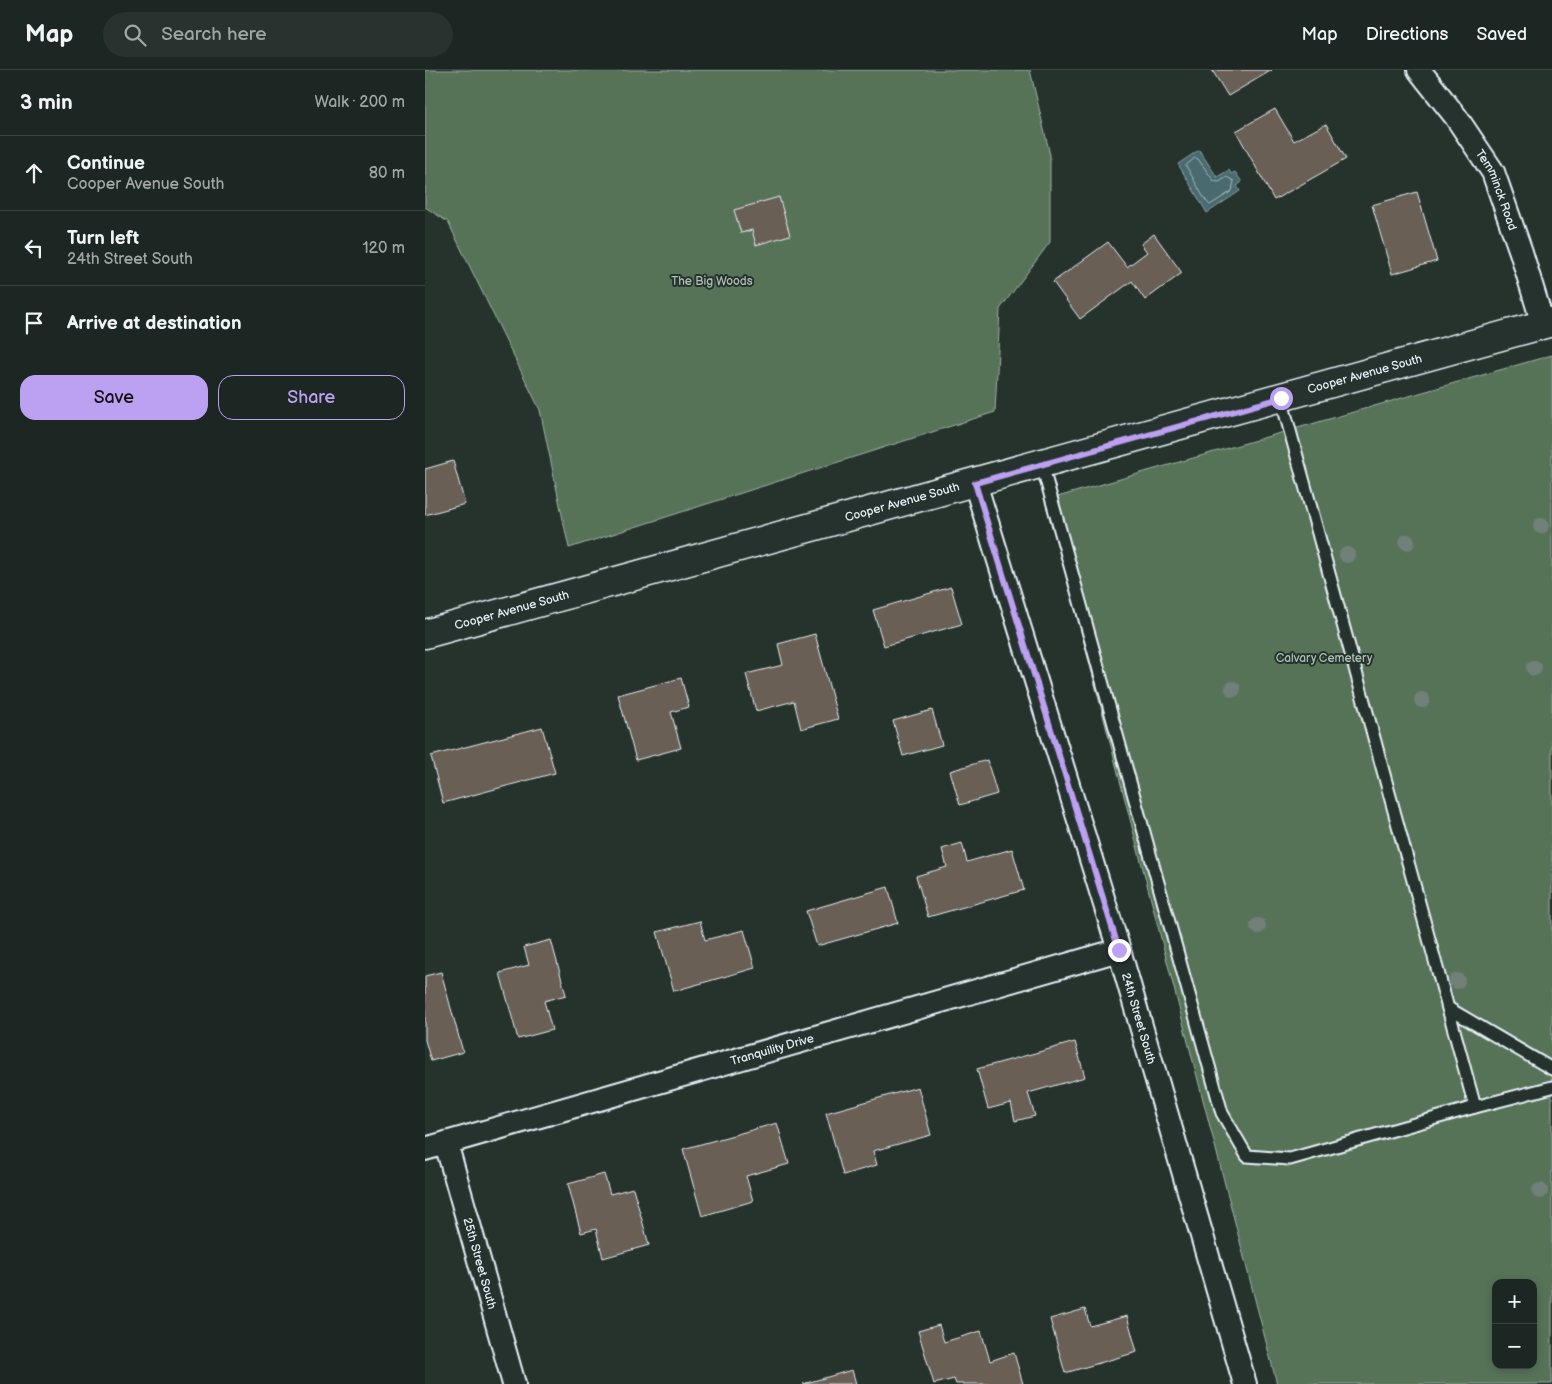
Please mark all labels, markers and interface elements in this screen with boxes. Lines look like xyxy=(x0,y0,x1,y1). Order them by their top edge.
search box xyxy=(103,12,453,57)
text: Map xyxy=(25,20,73,49)
icon: search xyxy=(121,21,149,49)
text: Search here xyxy=(161,23,267,46)
text: Map xyxy=(1302,24,1338,45)
text: Directions xyxy=(1366,24,1448,45)
text: Saved xyxy=(1476,24,1527,45)
text: 3 min xyxy=(20,90,73,115)
text: Walk · 200 m xyxy=(315,93,405,112)
street label: Temminck Road xyxy=(1472,147,1520,233)
text: Continue xyxy=(67,152,145,175)
icon: ahead xyxy=(20,159,48,187)
text: 80 m xyxy=(369,164,405,183)
text: Cooper Avenue South xyxy=(67,175,224,194)
text: Turn left xyxy=(67,227,139,250)
icon: left xyxy=(20,234,48,262)
text: 120 m xyxy=(362,239,405,258)
text: 24th Street South xyxy=(67,250,193,269)
park label: The Big Woods xyxy=(671,274,753,289)
icon: arrive xyxy=(20,309,48,337)
text: Arrive at destination xyxy=(67,312,242,335)
street label: Cooper Avenue South xyxy=(1306,351,1424,397)
button: Save xyxy=(20,375,208,420)
button: Share xyxy=(218,375,405,420)
route start xyxy=(1270,387,1293,410)
street label: Cooper Avenue South xyxy=(843,479,962,525)
street label: Cooper Avenue South xyxy=(453,587,571,633)
park label: Calvary Cemetery xyxy=(1276,651,1373,666)
route end xyxy=(1108,939,1131,962)
street label: 24th Street South xyxy=(1118,971,1159,1066)
street label: Tranquility Drive xyxy=(729,1031,816,1069)
street label: 25th Street South xyxy=(459,1216,500,1311)
map controls xyxy=(1492,1279,1537,1369)
button: + xyxy=(1492,1279,1537,1324)
button: − xyxy=(1492,1324,1537,1369)

